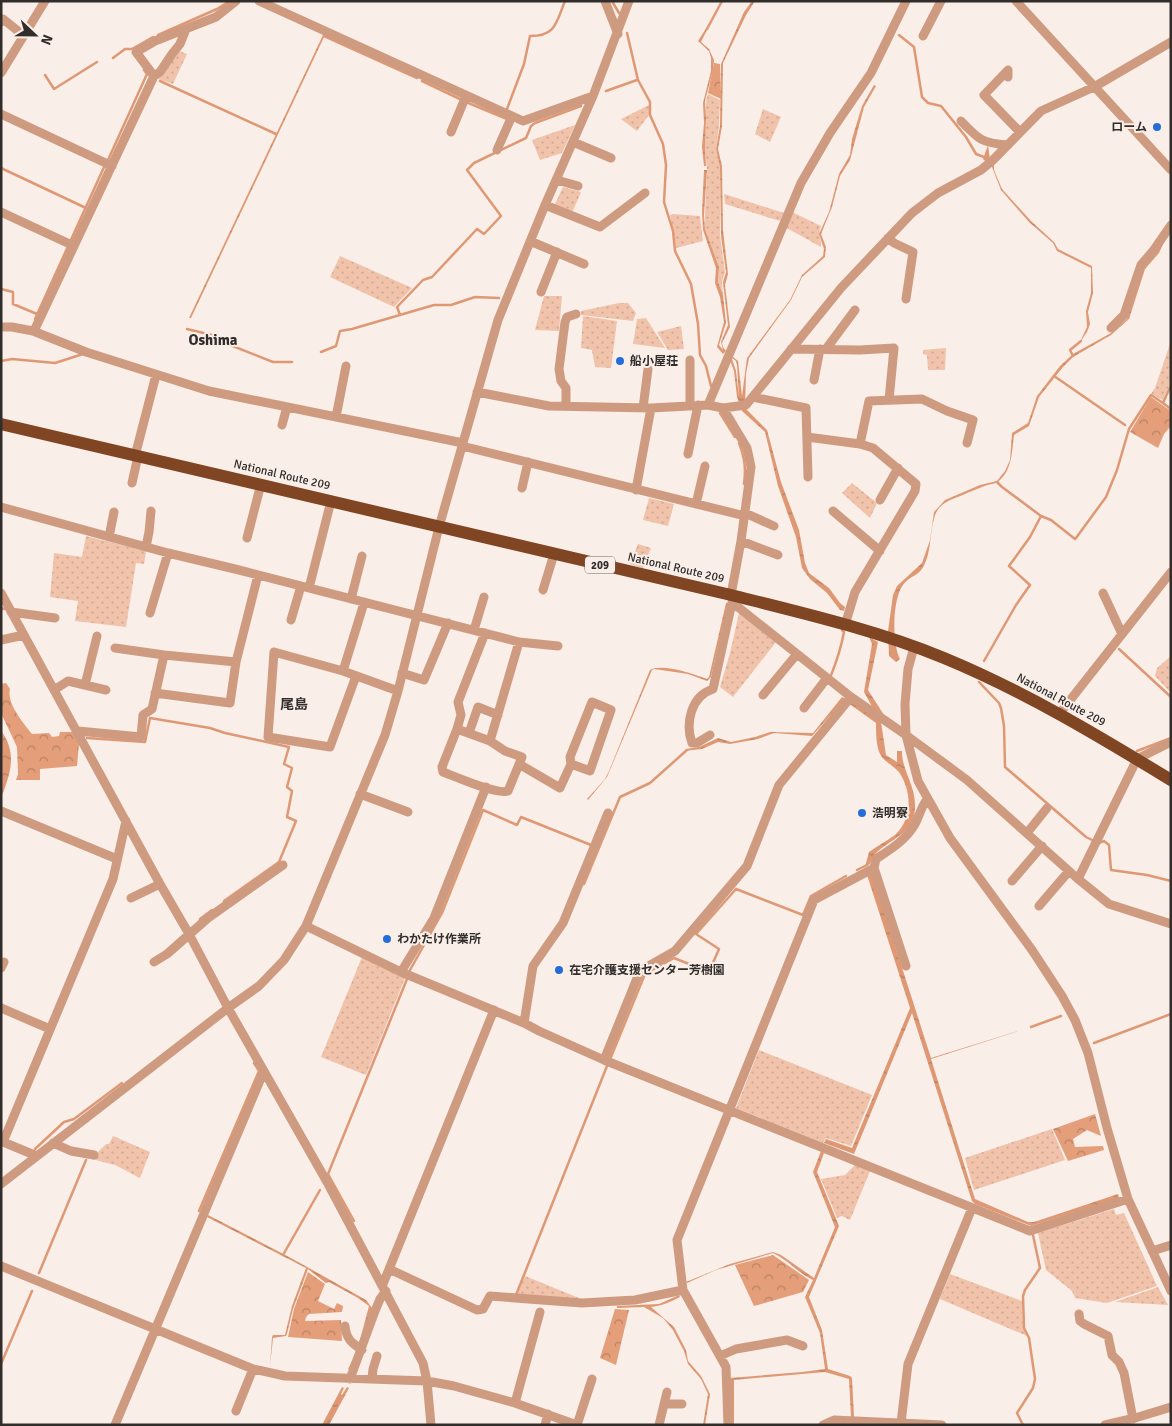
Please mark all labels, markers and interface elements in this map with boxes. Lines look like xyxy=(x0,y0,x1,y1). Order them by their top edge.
north arrow xyxy=(10,10,60,60)
text: N xyxy=(37,32,56,47)
place label: ローム xyxy=(1111,120,1147,135)
marker: ローム xyxy=(1151,121,1163,133)
district label: Oshima xyxy=(188,331,238,349)
place label: 船小屋荘 xyxy=(630,354,678,369)
marker: 船小屋荘 xyxy=(614,355,626,367)
street label: National Route 209 xyxy=(232,457,332,493)
street label: National Route 209 xyxy=(626,550,726,586)
road number: 209 xyxy=(585,556,615,574)
street label: National Route 209 xyxy=(1014,670,1108,730)
district label: 尾島 xyxy=(280,696,308,713)
place label: 浩明寮 xyxy=(872,806,908,821)
marker: 浩明寮 xyxy=(856,807,868,819)
place label: わかたけ作業所 xyxy=(397,932,481,947)
marker: わかたけ作業所 xyxy=(381,933,393,945)
place label: 在宅介護支援センター芳樹園 xyxy=(569,963,725,978)
marker: 在宅介護支援センター芳樹園 xyxy=(553,964,565,976)

